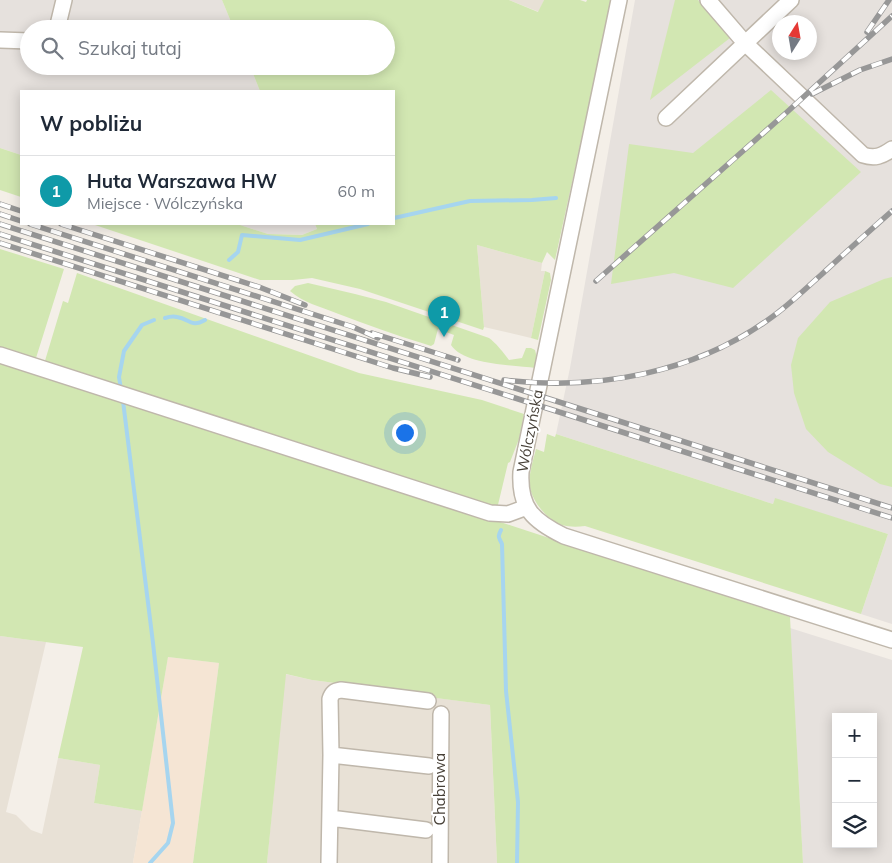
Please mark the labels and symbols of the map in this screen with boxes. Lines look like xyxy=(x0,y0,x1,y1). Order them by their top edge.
north arrow xyxy=(772,15,817,60)
pin: 1 xyxy=(428,296,460,337)
street label: Wólczyńska xyxy=(512,388,547,474)
your location xyxy=(392,420,418,446)
street label: Chabrowa xyxy=(430,753,449,825)

